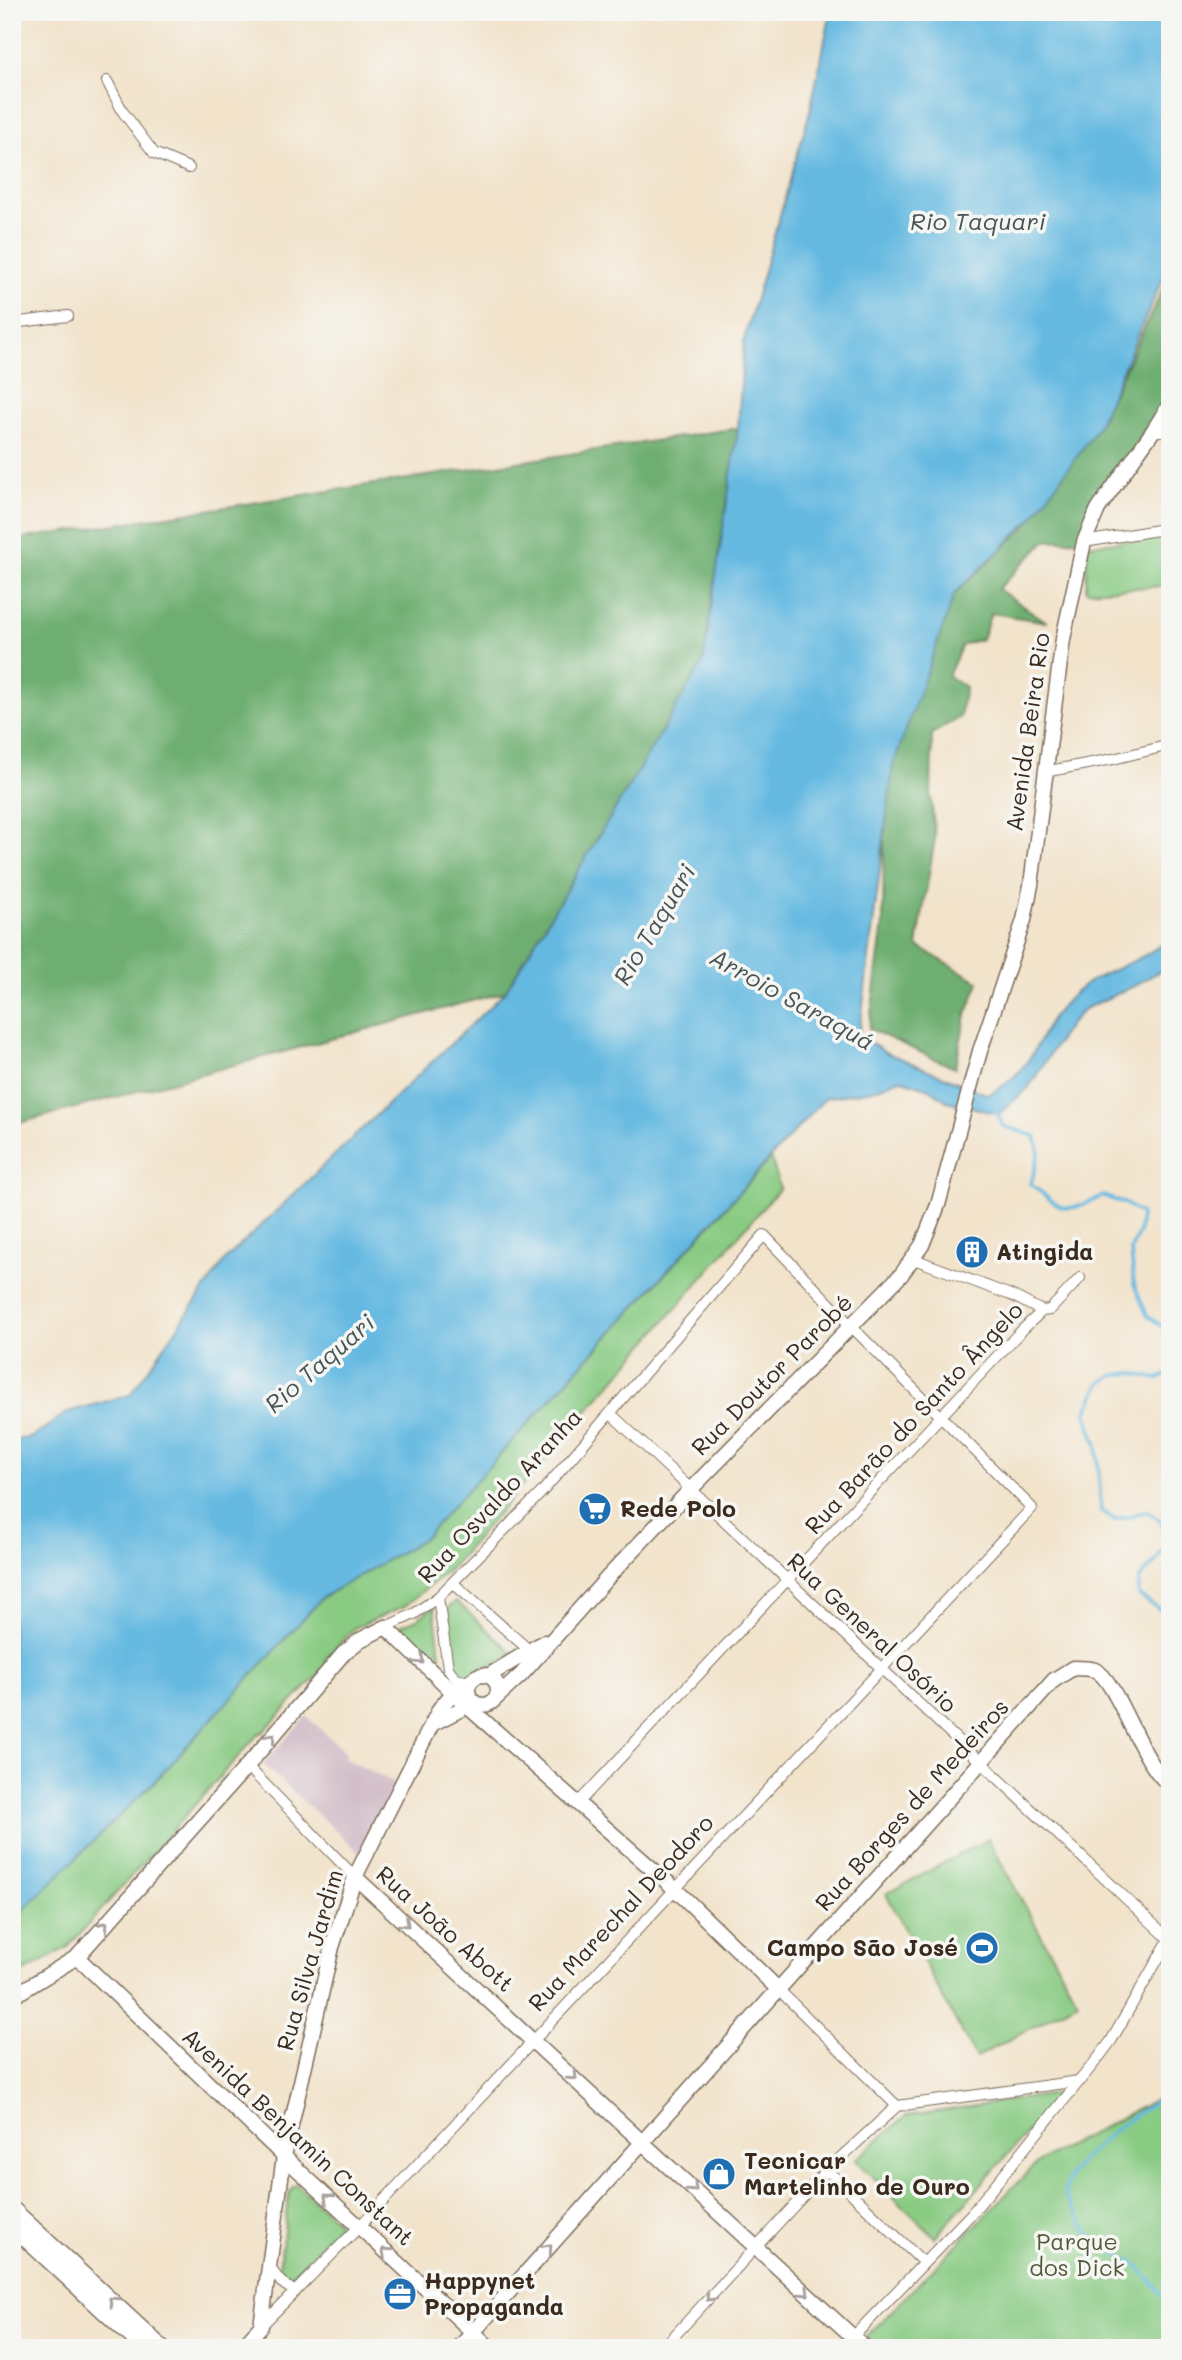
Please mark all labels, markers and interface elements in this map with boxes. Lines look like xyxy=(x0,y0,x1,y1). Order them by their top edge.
water label: Rio Taquari xyxy=(910,205,1047,236)
street label: Avenida Beira Rio xyxy=(998,631,1056,833)
water label: Rio Taquari xyxy=(605,857,702,990)
water label: Arroio Saraquá xyxy=(705,941,880,1057)
building icon: Atingida xyxy=(953,1233,991,1271)
place label: Atingida xyxy=(996,1236,1093,1266)
street label: Rua Doutor Parobé xyxy=(684,1287,858,1461)
street label: Rua Barão do Santo Ângelo xyxy=(798,1295,1029,1540)
water label: Rio Taquari xyxy=(258,1306,381,1419)
street label: Rua Osvaldo Aranha xyxy=(411,1402,588,1589)
supermarket icon: Rede Polo xyxy=(576,1490,614,1528)
place label: Rede Polo xyxy=(620,1493,736,1523)
street label: Rua General Osório xyxy=(781,1546,964,1719)
one-way arrow xyxy=(412,1651,425,1664)
street label: Rua Borges de Medeiros xyxy=(808,1692,1015,1917)
one-way arrow xyxy=(263,1733,275,1746)
street label: Rua Marechal Deodoro xyxy=(521,1808,719,2017)
street label: Rua João Abott xyxy=(371,1859,521,1998)
street label: Rua Silva Jardim xyxy=(269,1866,349,2054)
one-way arrow xyxy=(397,1915,410,1927)
one-way arrow xyxy=(96,1921,108,1934)
sports icon: Campo São José xyxy=(963,1929,1001,1967)
place label: Campo São José xyxy=(767,1932,958,1962)
street label: Avenida Benjamin Constant xyxy=(176,2021,421,2252)
one-way arrow xyxy=(565,2068,578,2081)
place label: Tecnicar Martelinho de Ouro xyxy=(744,2145,970,2201)
shop icon: Tecnicar Martelinho de Ouro xyxy=(700,2155,738,2193)
one-way arrow xyxy=(685,2180,698,2193)
one-way arrow xyxy=(323,2193,336,2206)
park label: Parque dos Dick xyxy=(1029,2226,1125,2282)
one-way arrow xyxy=(540,2243,553,2256)
one-way arrow xyxy=(381,2247,394,2260)
place label: Happynet Propaganda xyxy=(424,2265,564,2321)
office icon: Happynet Propaganda xyxy=(381,2275,419,2313)
one-way arrow xyxy=(797,2284,810,2296)
one-way arrow xyxy=(706,2289,718,2302)
one-way arrow xyxy=(108,2297,121,2310)

